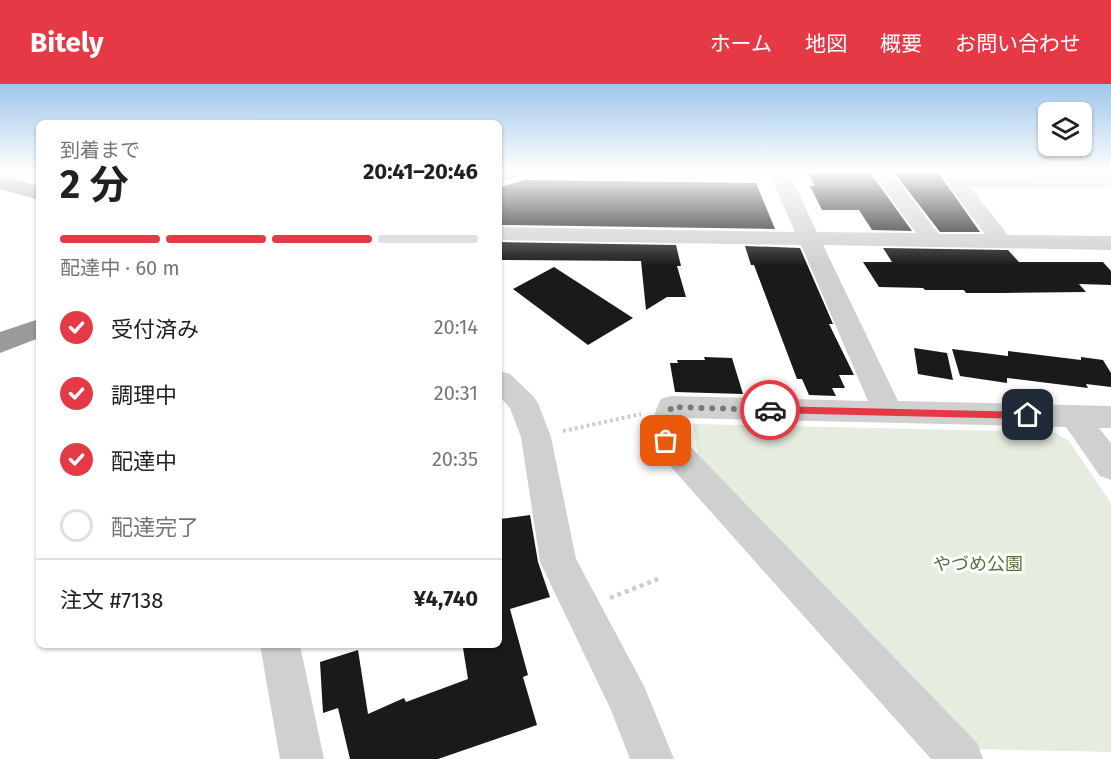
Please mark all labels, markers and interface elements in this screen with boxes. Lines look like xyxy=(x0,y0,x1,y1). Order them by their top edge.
text: Bitely xyxy=(30,26,103,59)
text: ホーム xyxy=(710,31,772,57)
text: 地図 xyxy=(805,31,847,57)
text: 概要 xyxy=(880,31,922,57)
text: お問い合わせ xyxy=(955,31,1081,57)
map controls xyxy=(1038,102,1092,156)
button: layers xyxy=(1038,102,1092,156)
text: 到着まで xyxy=(60,138,140,162)
text: 20:41–20:46 xyxy=(363,158,478,185)
text: 2 分 xyxy=(60,162,128,208)
text: 配達中 · 60 m xyxy=(60,256,180,280)
icon: check xyxy=(60,311,93,344)
text: 20:14 xyxy=(434,315,478,339)
text: 受付済み xyxy=(111,316,199,343)
icon: check xyxy=(60,377,93,410)
courier xyxy=(740,380,800,440)
text: 20:31 xyxy=(434,381,478,405)
text: 調理中 xyxy=(111,382,177,409)
pin xyxy=(1002,389,1053,440)
icon: car xyxy=(754,394,787,427)
icon: home xyxy=(1011,398,1044,431)
pin xyxy=(640,415,691,466)
icon: bag xyxy=(649,424,682,457)
icon: check xyxy=(60,443,93,476)
text: 20:35 xyxy=(432,447,478,471)
text: 配達中 xyxy=(111,448,177,475)
text: 配達完了 xyxy=(111,514,199,541)
park label: やづめ公園 xyxy=(933,553,1023,575)
text: ¥4,740 xyxy=(414,585,478,612)
text: 注文 #7138 xyxy=(60,587,163,614)

